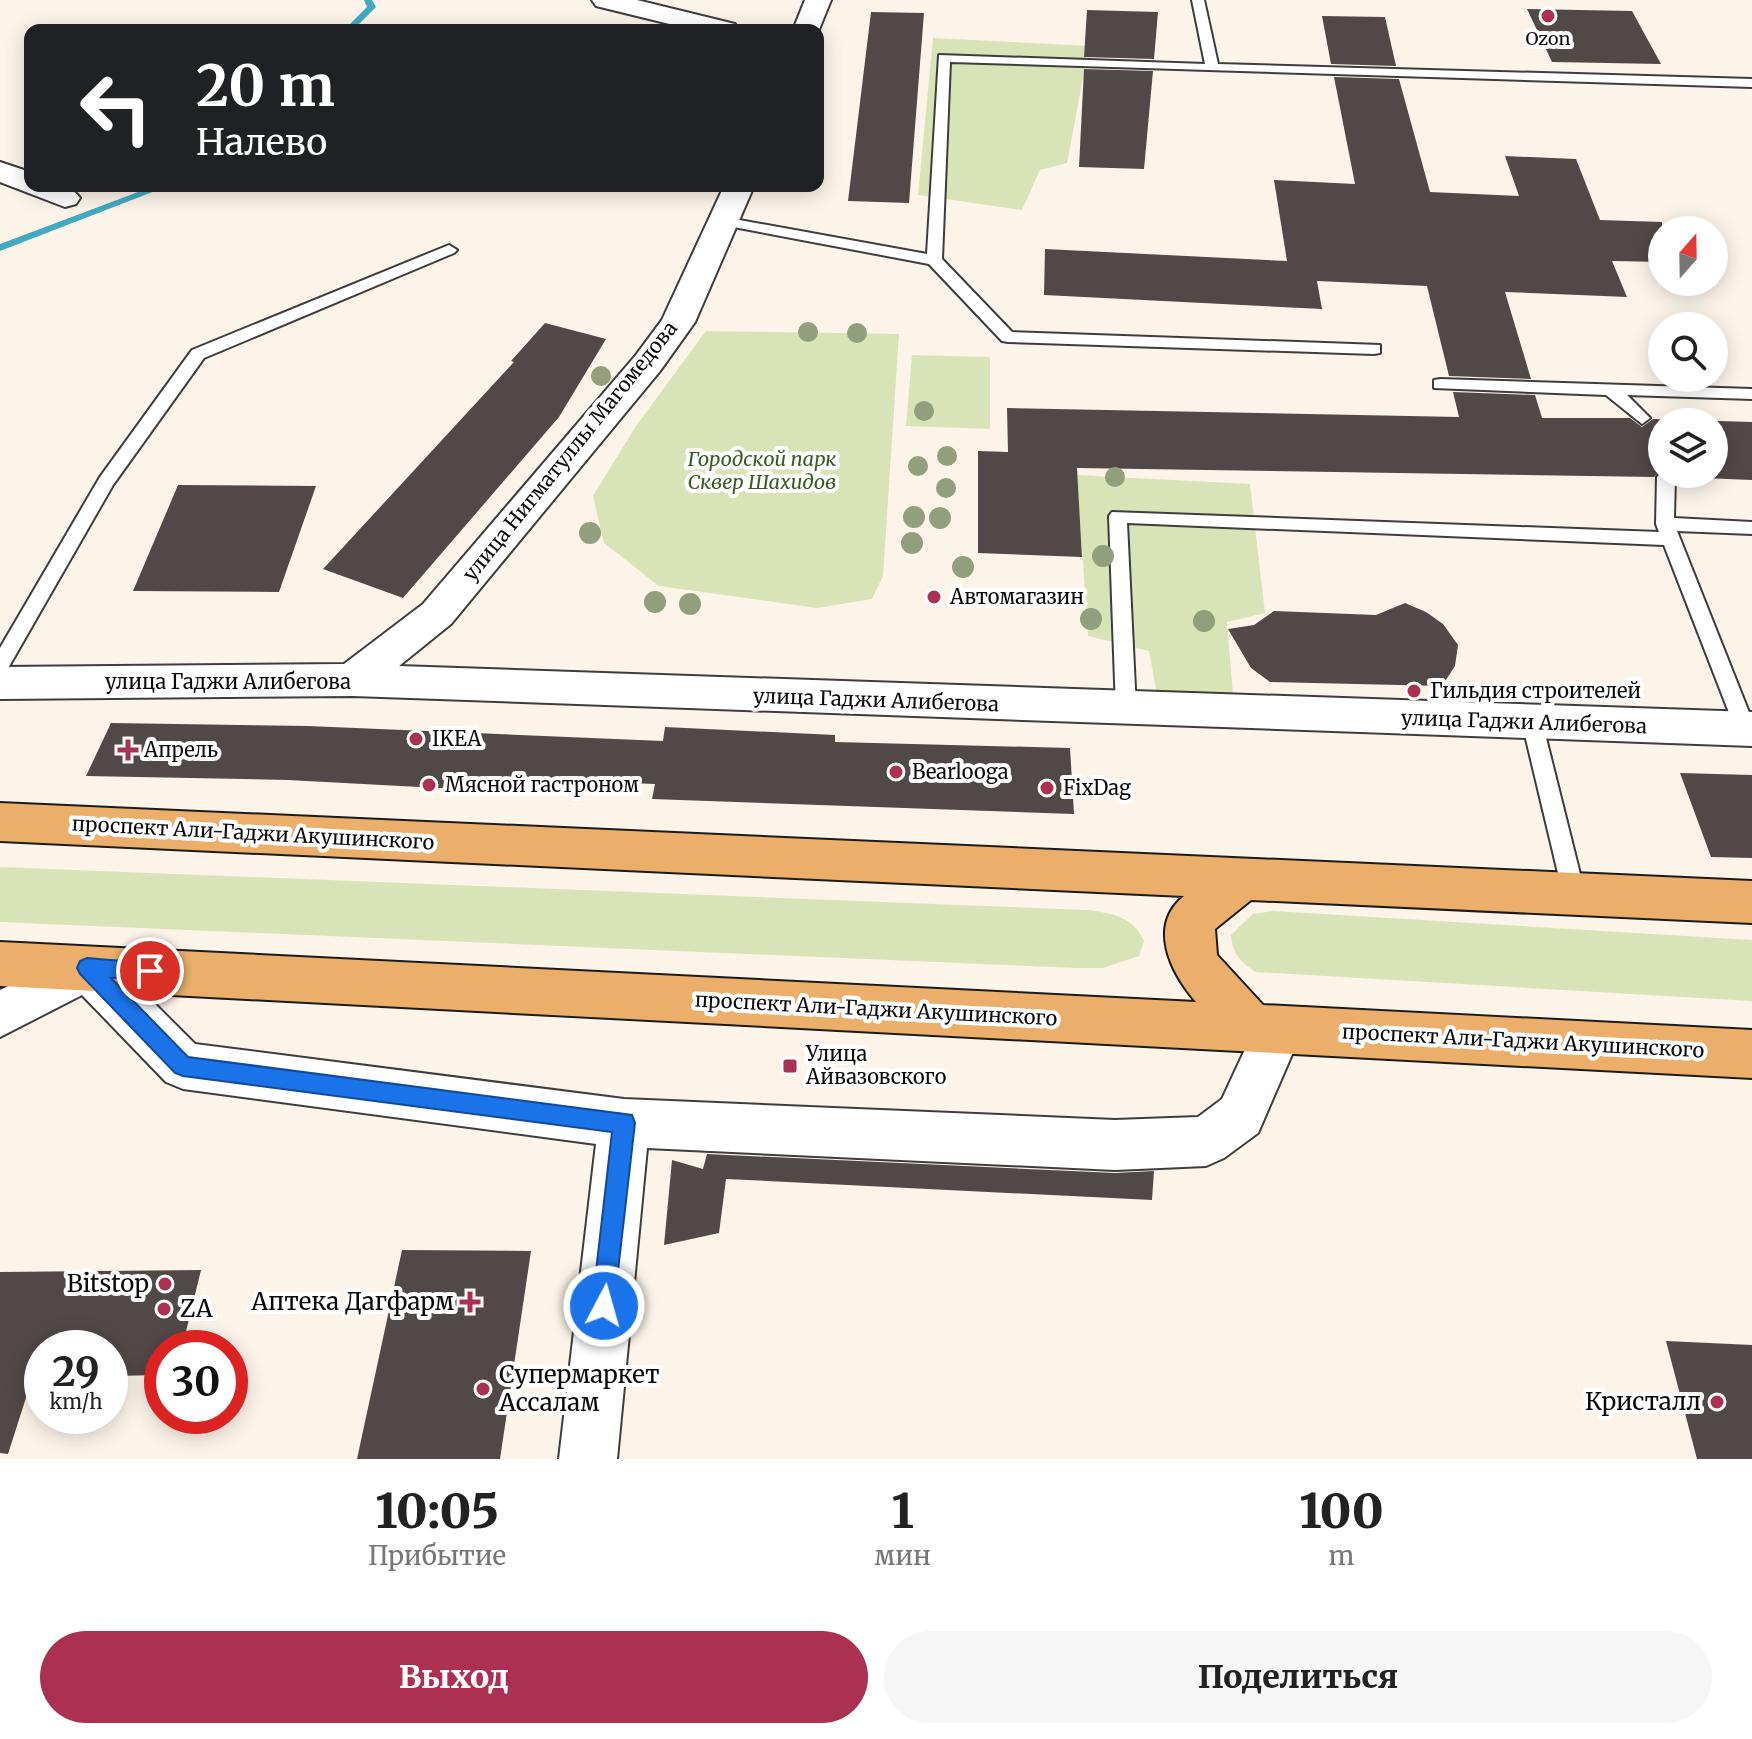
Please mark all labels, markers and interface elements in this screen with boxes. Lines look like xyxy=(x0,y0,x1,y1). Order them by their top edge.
marker: Ozon xyxy=(1539,7,1557,25)
place label: Ozon xyxy=(1525,27,1571,50)
text: 20 m xyxy=(196,51,335,121)
icon: left xyxy=(64,56,168,160)
text: Налево xyxy=(196,120,327,165)
north arrow xyxy=(1648,216,1728,296)
map controls xyxy=(1648,216,1728,488)
button: search xyxy=(1648,312,1728,392)
street label: улица Нигматуллы Магомедова xyxy=(457,316,682,586)
button: layers xyxy=(1648,408,1728,488)
park label: Городской парк Сквер Шахидов xyxy=(688,446,836,494)
place label: Автомагазин xyxy=(949,584,1084,609)
marker: Автомагазин xyxy=(925,588,943,606)
street label: улица Гаджи Алибегова xyxy=(105,669,351,694)
place label: Гильдия строителей xyxy=(1430,678,1641,703)
marker: Гильдия строителей xyxy=(1405,682,1423,700)
street label: улица Гаджи Алибегова xyxy=(753,683,1000,716)
street label: улица Гаджи Алибегова xyxy=(1401,705,1648,738)
place label: IKEA xyxy=(432,726,482,751)
marker: IKEA xyxy=(407,730,425,748)
place label: Апрель xyxy=(143,737,218,762)
marker: Апрель xyxy=(119,741,137,759)
place label: Bearlooga xyxy=(912,759,1009,784)
marker: Bearlooga xyxy=(887,763,905,781)
place label: Мясной гастроном xyxy=(445,772,639,797)
place label: FixDag xyxy=(1063,775,1131,800)
marker: Мясной гастроном xyxy=(420,776,438,794)
marker: FixDag xyxy=(1038,779,1056,797)
street label: проспект Али-Гаджи Акушинского xyxy=(71,811,435,854)
pin xyxy=(116,937,184,1005)
icon: arrive xyxy=(128,949,172,993)
street label: проспект Али-Гаджи Акушинского xyxy=(694,987,1058,1030)
street label: проспект Али-Гаджи Акушинского xyxy=(1341,1019,1705,1062)
place label: Улица Айвазовского xyxy=(805,1041,947,1089)
marker: Улица Айвазовского xyxy=(781,1057,799,1075)
position arrow xyxy=(562,1264,646,1348)
place label: Bitstop xyxy=(67,1268,149,1299)
marker: Bitstop xyxy=(156,1275,174,1293)
place label: Аптека Дагфарм xyxy=(250,1286,454,1317)
place label: ZA xyxy=(180,1293,214,1324)
marker: Аптека Дагфарм xyxy=(461,1293,479,1311)
marker: ZA xyxy=(155,1300,173,1318)
speed limit sign: 30 xyxy=(144,1330,248,1434)
text: 29 xyxy=(52,1347,100,1397)
place label: Супермаркет Ассалам xyxy=(498,1359,660,1418)
marker: Супермаркет Ассалам xyxy=(474,1380,492,1398)
place label: Кристалл xyxy=(1585,1386,1701,1417)
text: km/h xyxy=(50,1389,102,1414)
marker: Кристалл xyxy=(1708,1393,1726,1411)
text: 10:05 xyxy=(375,1481,499,1541)
text: 1 xyxy=(891,1481,914,1541)
text: 100 xyxy=(1299,1481,1384,1541)
text: Прибытие xyxy=(368,1539,506,1572)
text: мин xyxy=(874,1539,931,1572)
text: m xyxy=(1329,1539,1354,1572)
button: Выход xyxy=(40,1631,868,1723)
button: Поделиться xyxy=(884,1631,1712,1723)

